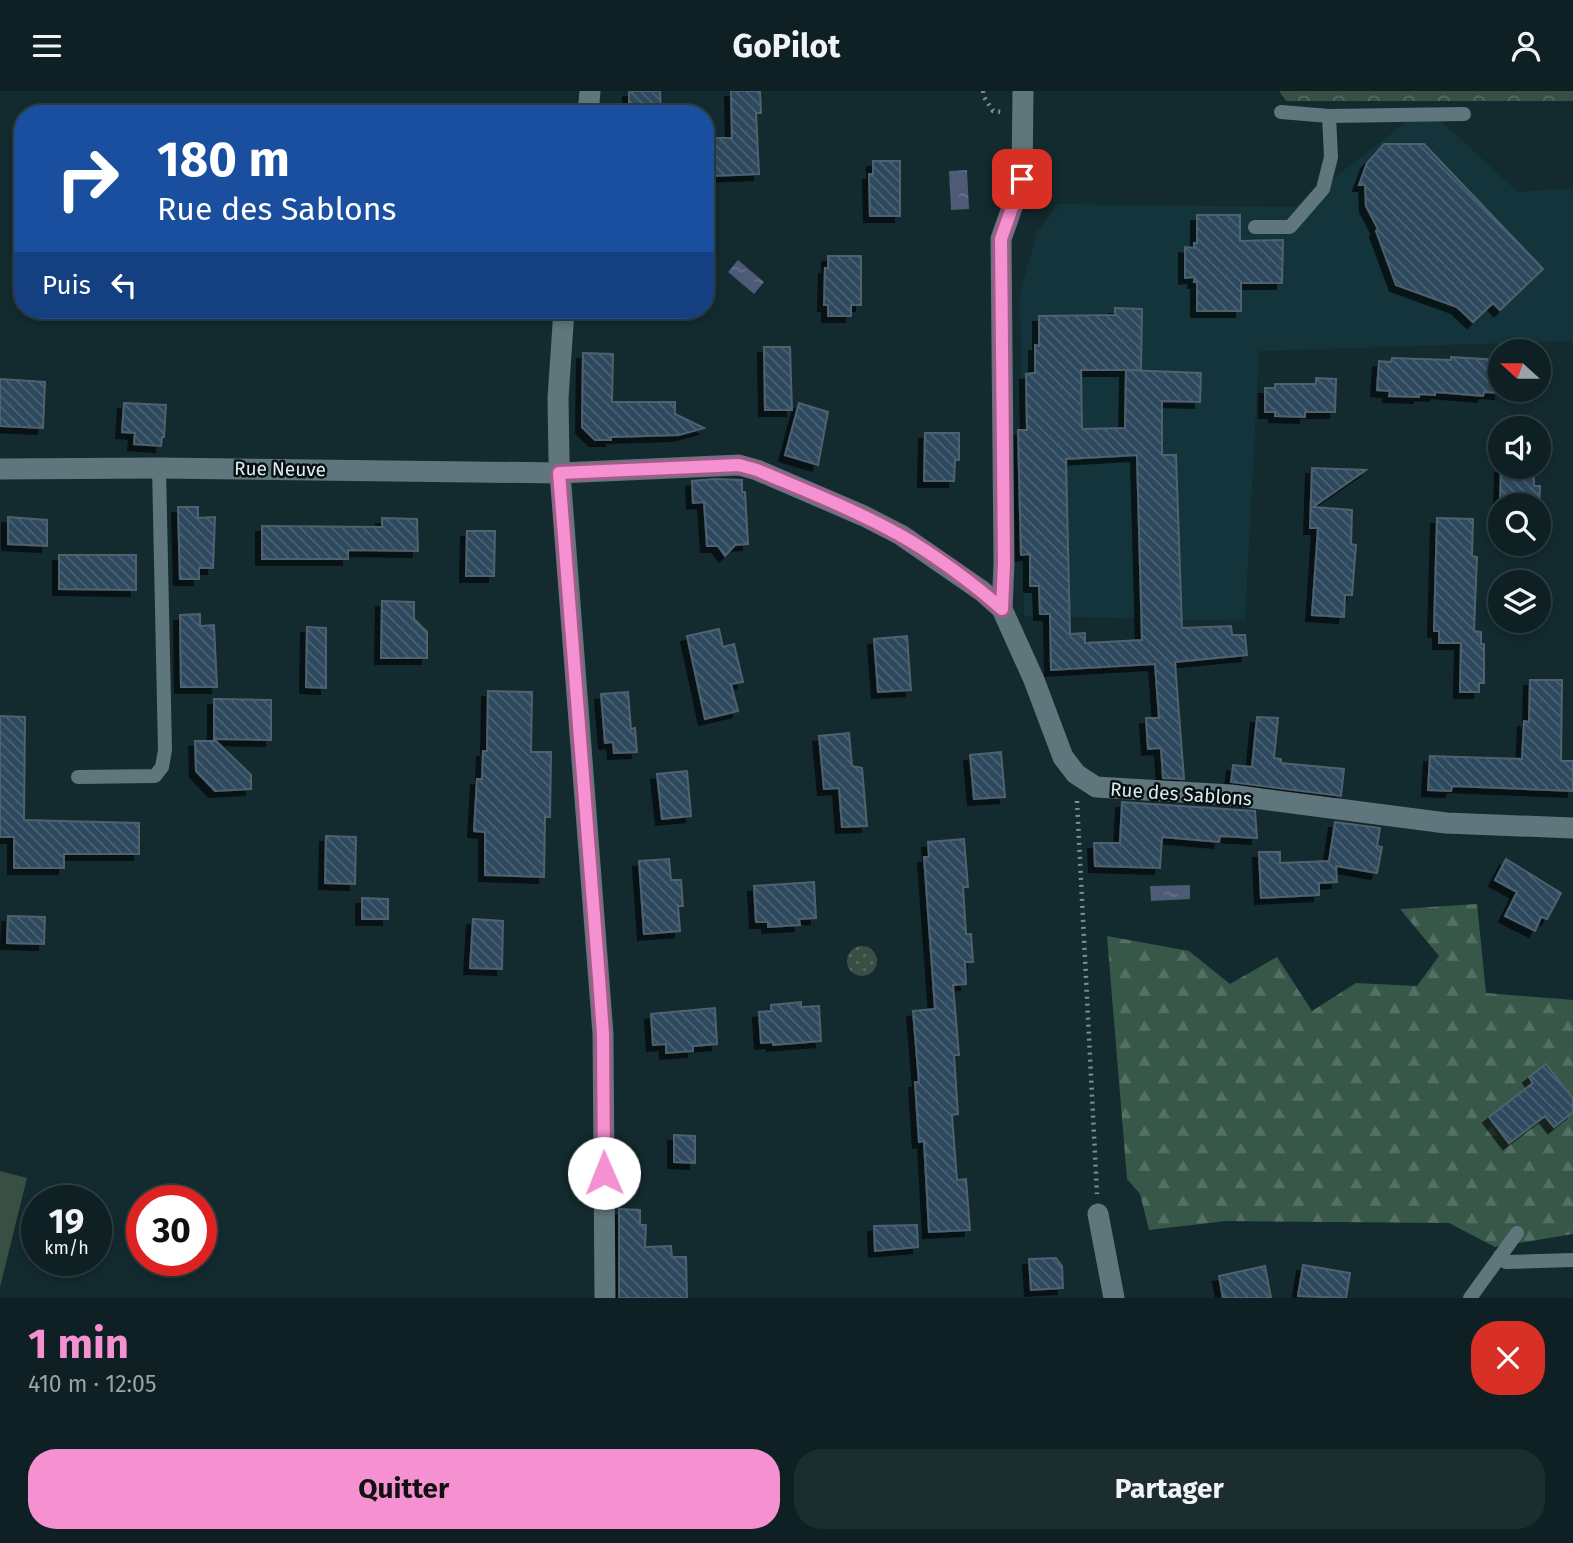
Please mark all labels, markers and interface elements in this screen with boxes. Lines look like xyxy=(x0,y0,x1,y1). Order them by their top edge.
icon: menu xyxy=(28,27,66,65)
text: GoPilot xyxy=(733,27,840,65)
icon: person xyxy=(1507,27,1545,65)
text: 180 m xyxy=(157,130,290,189)
icon: right xyxy=(42,133,133,224)
pin xyxy=(992,149,1052,209)
icon: arrive xyxy=(1003,160,1041,198)
text: Rue des Sablons xyxy=(157,190,396,228)
icon: left xyxy=(105,266,143,304)
text: Puis xyxy=(42,270,91,301)
north arrow xyxy=(1488,339,1550,403)
map controls xyxy=(1488,339,1551,633)
button: sound xyxy=(1488,416,1551,479)
street label: Rue Neuve xyxy=(234,457,326,481)
button: search xyxy=(1488,493,1551,556)
button: layers xyxy=(1488,570,1551,633)
street label: Rue des Sablons xyxy=(1109,778,1253,810)
position arrow xyxy=(567,1136,641,1210)
speed limit sign: 30 xyxy=(126,1185,217,1276)
text: 19 xyxy=(49,1200,84,1242)
text: km/h xyxy=(44,1237,89,1259)
text: 1 min xyxy=(28,1319,129,1369)
button: close xyxy=(1471,1321,1545,1395)
text: 410 m · 12:05 xyxy=(28,1370,156,1398)
button: Quitter xyxy=(28,1449,780,1529)
button: Partager xyxy=(794,1449,1545,1529)

